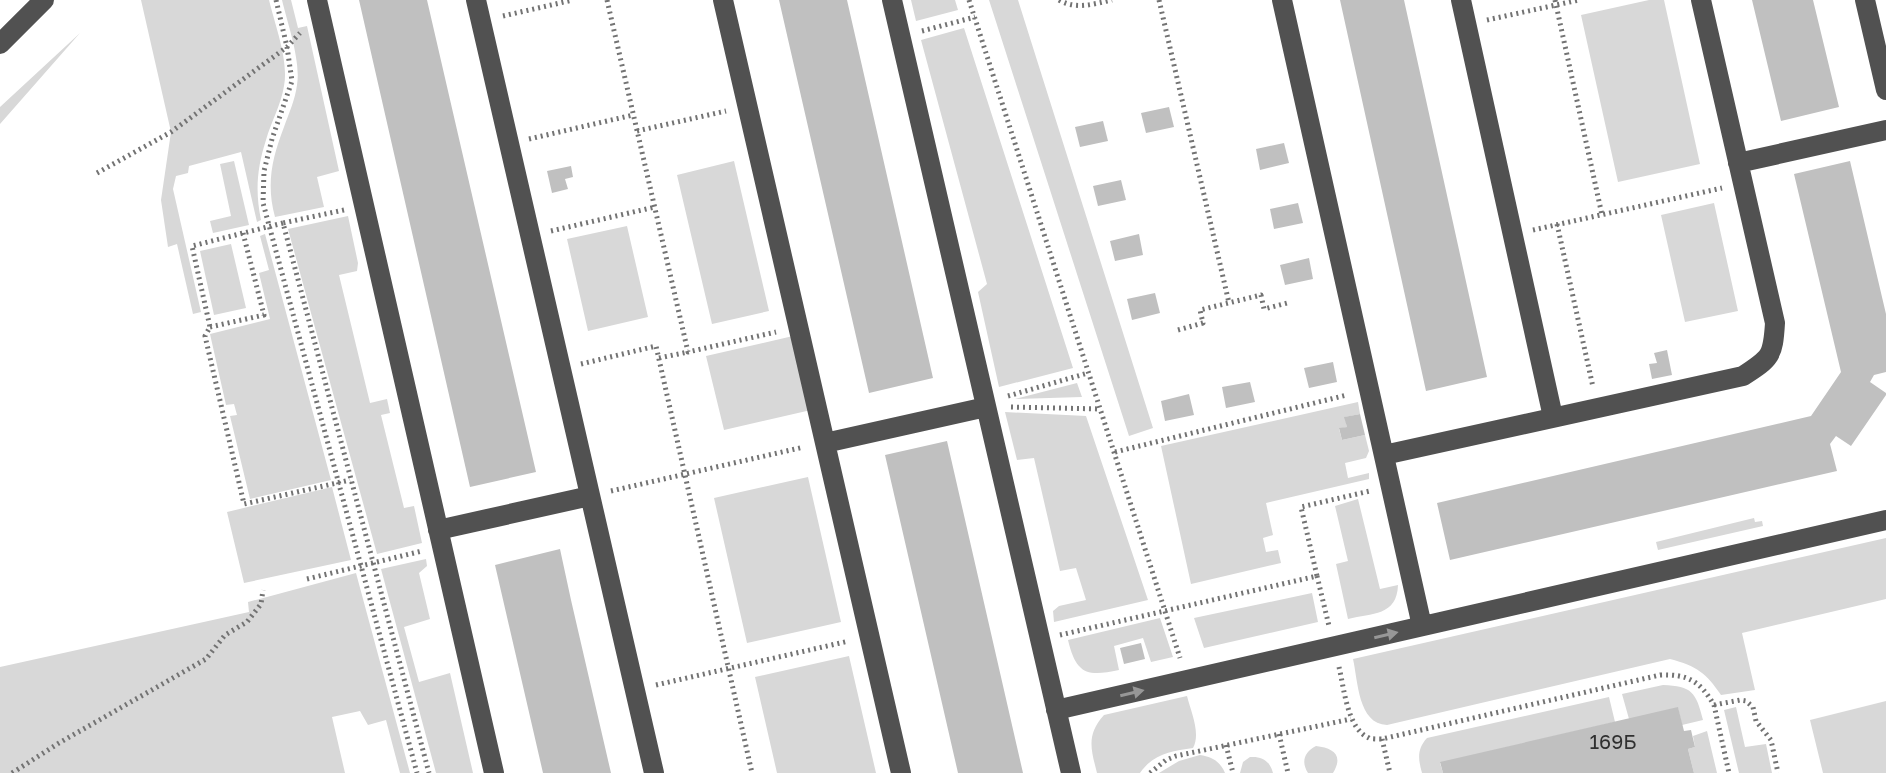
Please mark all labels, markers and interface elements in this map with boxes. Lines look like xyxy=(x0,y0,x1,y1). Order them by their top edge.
one-way arrow xyxy=(1374,628,1399,641)
one-way arrow xyxy=(1120,686,1145,699)
house number: 169Б xyxy=(1589,729,1637,753)

